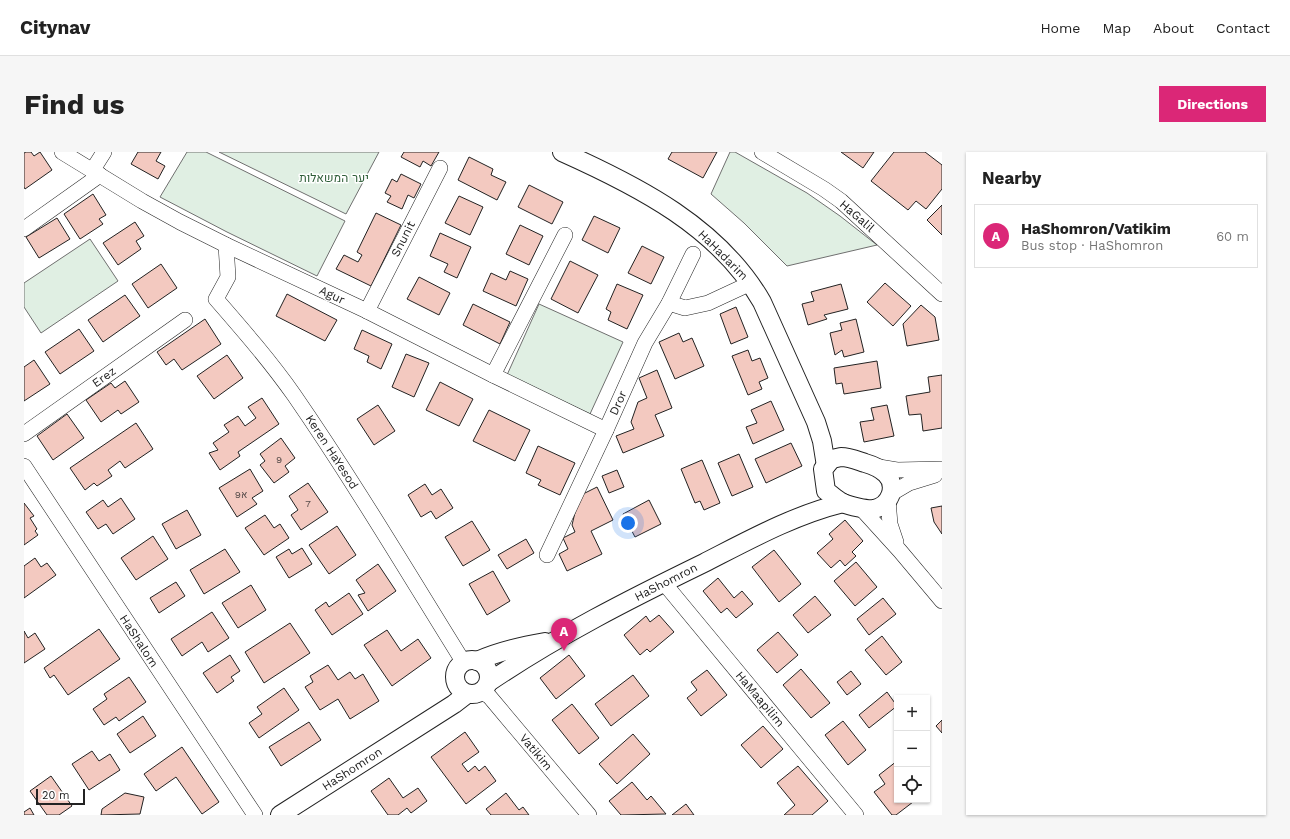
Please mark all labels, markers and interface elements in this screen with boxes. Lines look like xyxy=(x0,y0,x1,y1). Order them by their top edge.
text: Citynav xyxy=(20,16,91,39)
text: Home xyxy=(1040,20,1080,36)
text: Map xyxy=(1102,20,1131,36)
text: About xyxy=(1153,20,1194,36)
text: Contact xyxy=(1216,20,1270,36)
button: Directions xyxy=(1159,86,1266,122)
text: Find us xyxy=(24,88,124,121)
text: Nearby xyxy=(982,168,1041,188)
park label: יער המשאלות xyxy=(299,171,369,185)
street label: HaGalil xyxy=(837,197,878,235)
street label: Snunit xyxy=(388,219,418,259)
text: HaShomron/Vatikim xyxy=(1021,220,1171,238)
street label: HaHadarim xyxy=(695,227,751,283)
text: A xyxy=(992,229,1000,244)
text: 60 m xyxy=(1216,229,1249,244)
text: Bus stop · HaShomron xyxy=(1021,238,1163,253)
street label: Agur xyxy=(317,283,347,307)
street label: Erez xyxy=(89,364,119,390)
street label: Dror xyxy=(606,388,630,417)
street label: Keren HaYesod xyxy=(303,412,361,492)
house number: 9 xyxy=(276,454,282,465)
house number: 9א xyxy=(235,489,247,500)
house number: 7 xyxy=(305,498,311,509)
your location xyxy=(618,513,638,533)
street label: HaShomron xyxy=(632,560,700,604)
street label: HaShalom xyxy=(117,612,161,670)
pin: A xyxy=(551,618,577,651)
street label: HaMaapilim xyxy=(733,668,787,730)
map controls xyxy=(894,695,930,803)
button: + xyxy=(894,695,930,731)
street label: Vatikim xyxy=(517,731,555,773)
button: − xyxy=(894,731,930,767)
street label: HaShomron xyxy=(319,744,385,794)
button: locate xyxy=(894,767,930,803)
scale bar xyxy=(36,787,85,806)
text: 20 m xyxy=(42,789,70,802)

